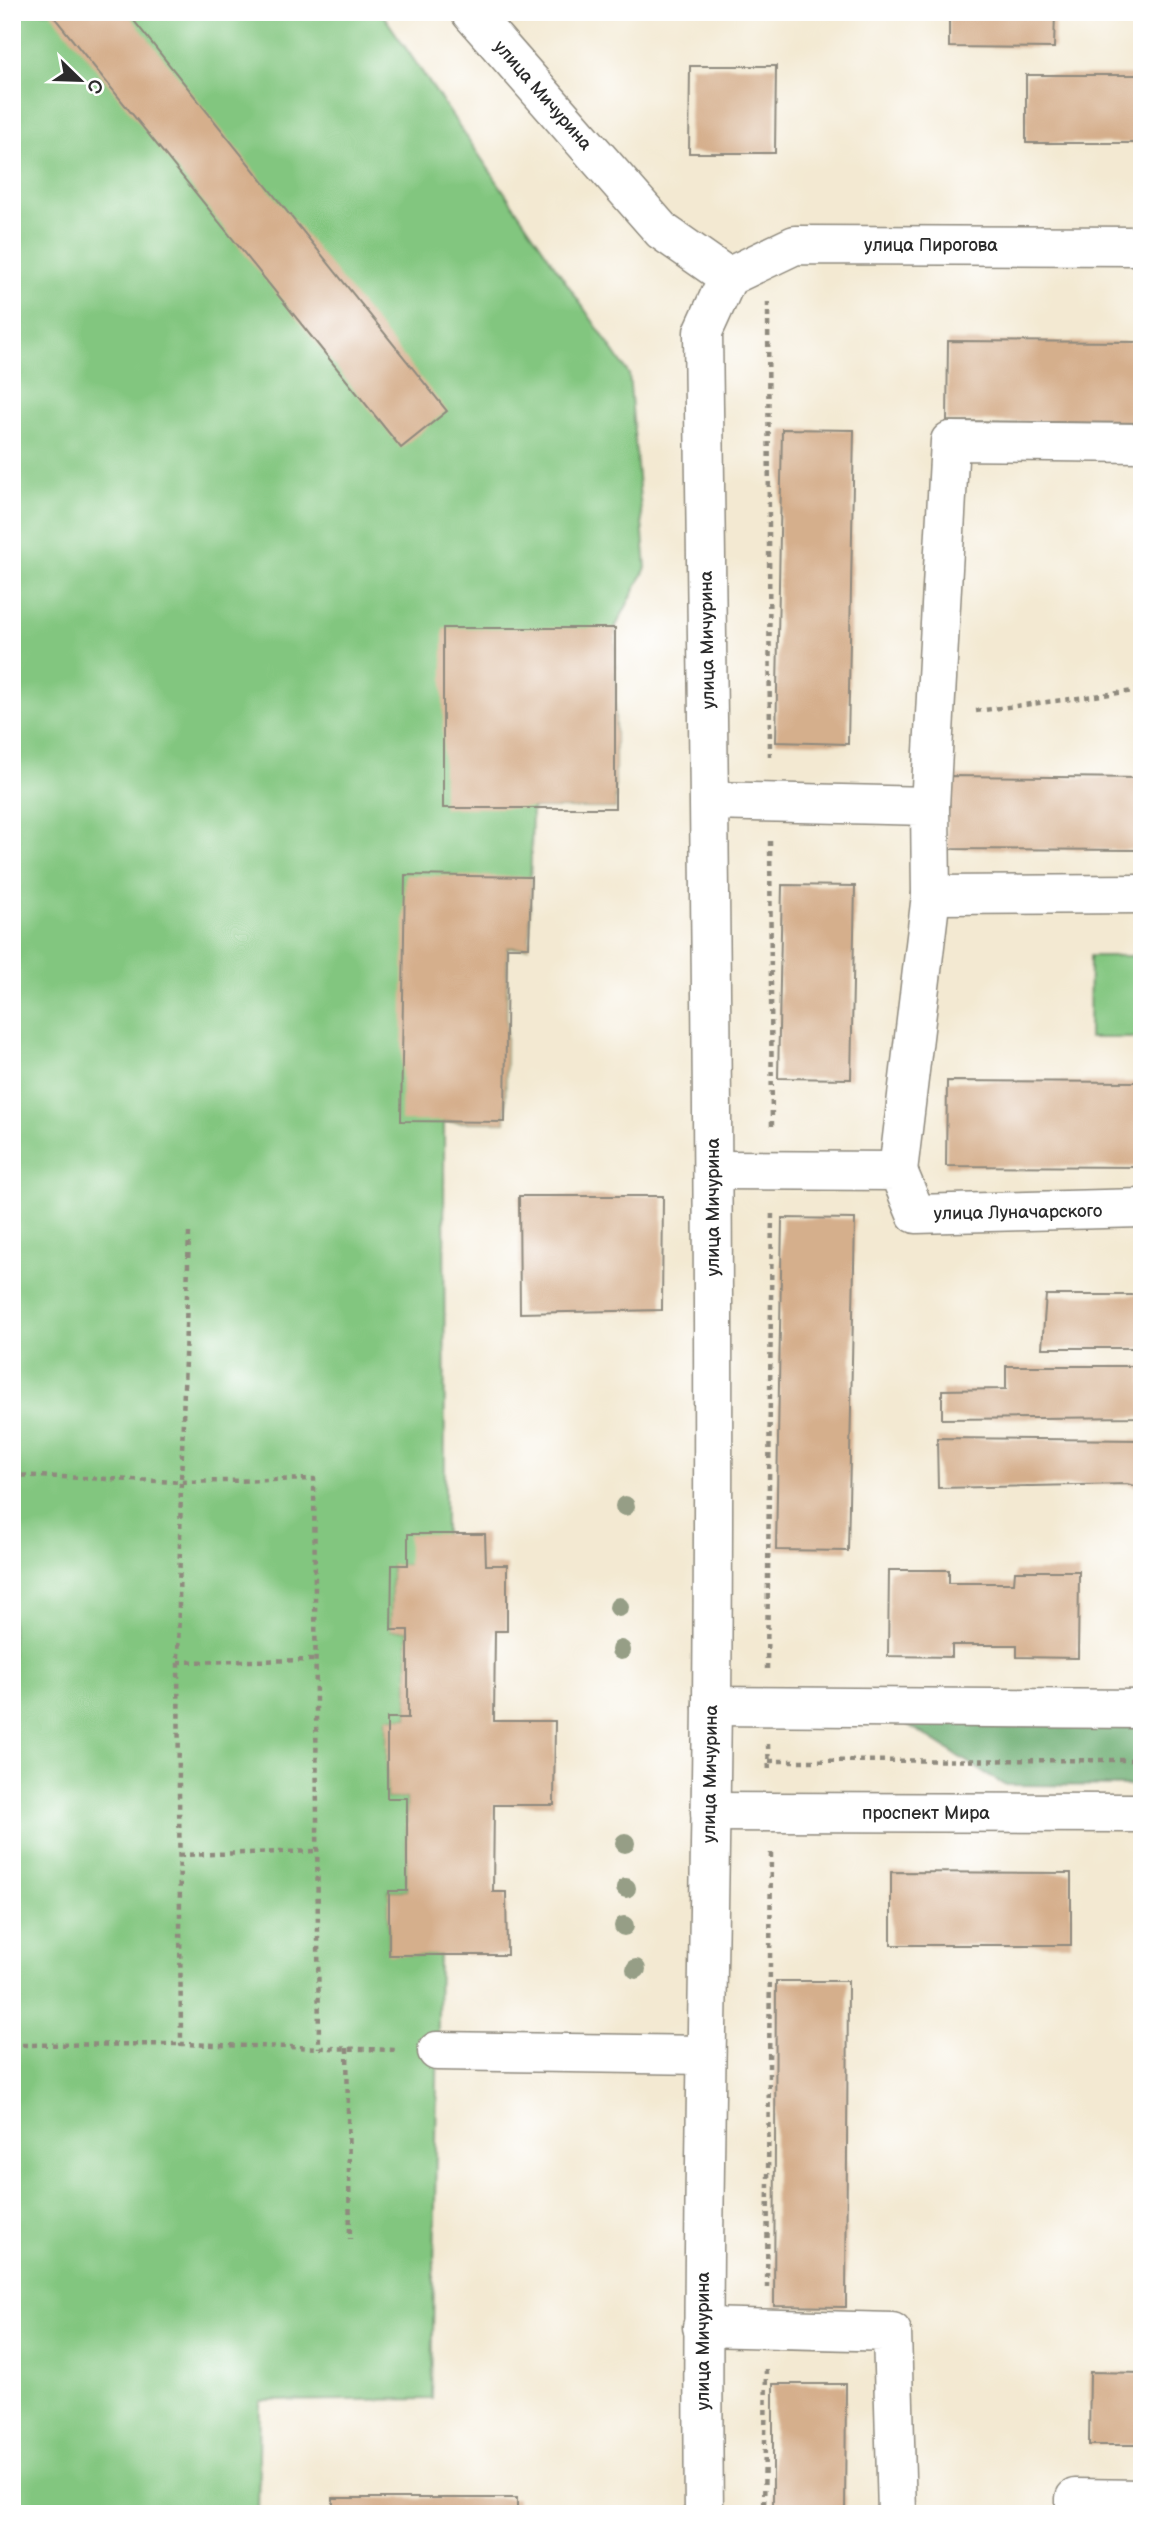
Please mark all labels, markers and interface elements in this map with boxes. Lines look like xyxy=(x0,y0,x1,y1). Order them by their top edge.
street label: улица Мичурина xyxy=(489,36,596,155)
north arrow xyxy=(46,46,116,116)
text: С xyxy=(81,75,107,97)
street label: улица Пирогова xyxy=(864,235,998,256)
street label: улица Мичурина xyxy=(696,570,719,709)
street label: улица Мичурина xyxy=(703,1137,724,1276)
street label: улица Луначарского xyxy=(933,1201,1103,1224)
street label: улица Мичурина xyxy=(699,1704,722,1843)
street label: проспект Мира xyxy=(862,1803,990,1824)
street label: улица Мичурина xyxy=(693,2271,714,2410)

